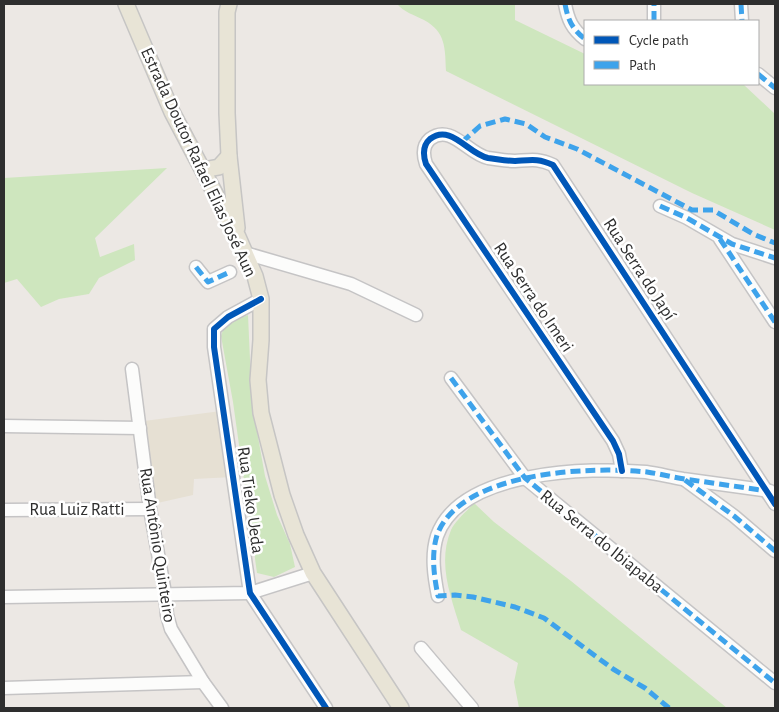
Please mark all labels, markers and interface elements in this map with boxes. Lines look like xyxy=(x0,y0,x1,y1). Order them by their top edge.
legend xyxy=(584,20,759,85)
text: Cycle path xyxy=(629,33,689,48)
street label: Estrada Doutor Rafael Elias José Aun xyxy=(137,45,259,280)
text: Path xyxy=(629,58,656,73)
street label: Rua Serra do Japí xyxy=(600,215,679,324)
street label: Rua Serra do Imeri xyxy=(490,240,576,356)
street label: Rua Tieko Ueda xyxy=(234,445,266,555)
street label: Rua Antônio Quinteiro xyxy=(136,467,178,624)
street label: Rua Serra do Ibiapaba xyxy=(537,487,666,597)
street label: Rua Luiz Ratti xyxy=(29,501,125,519)

